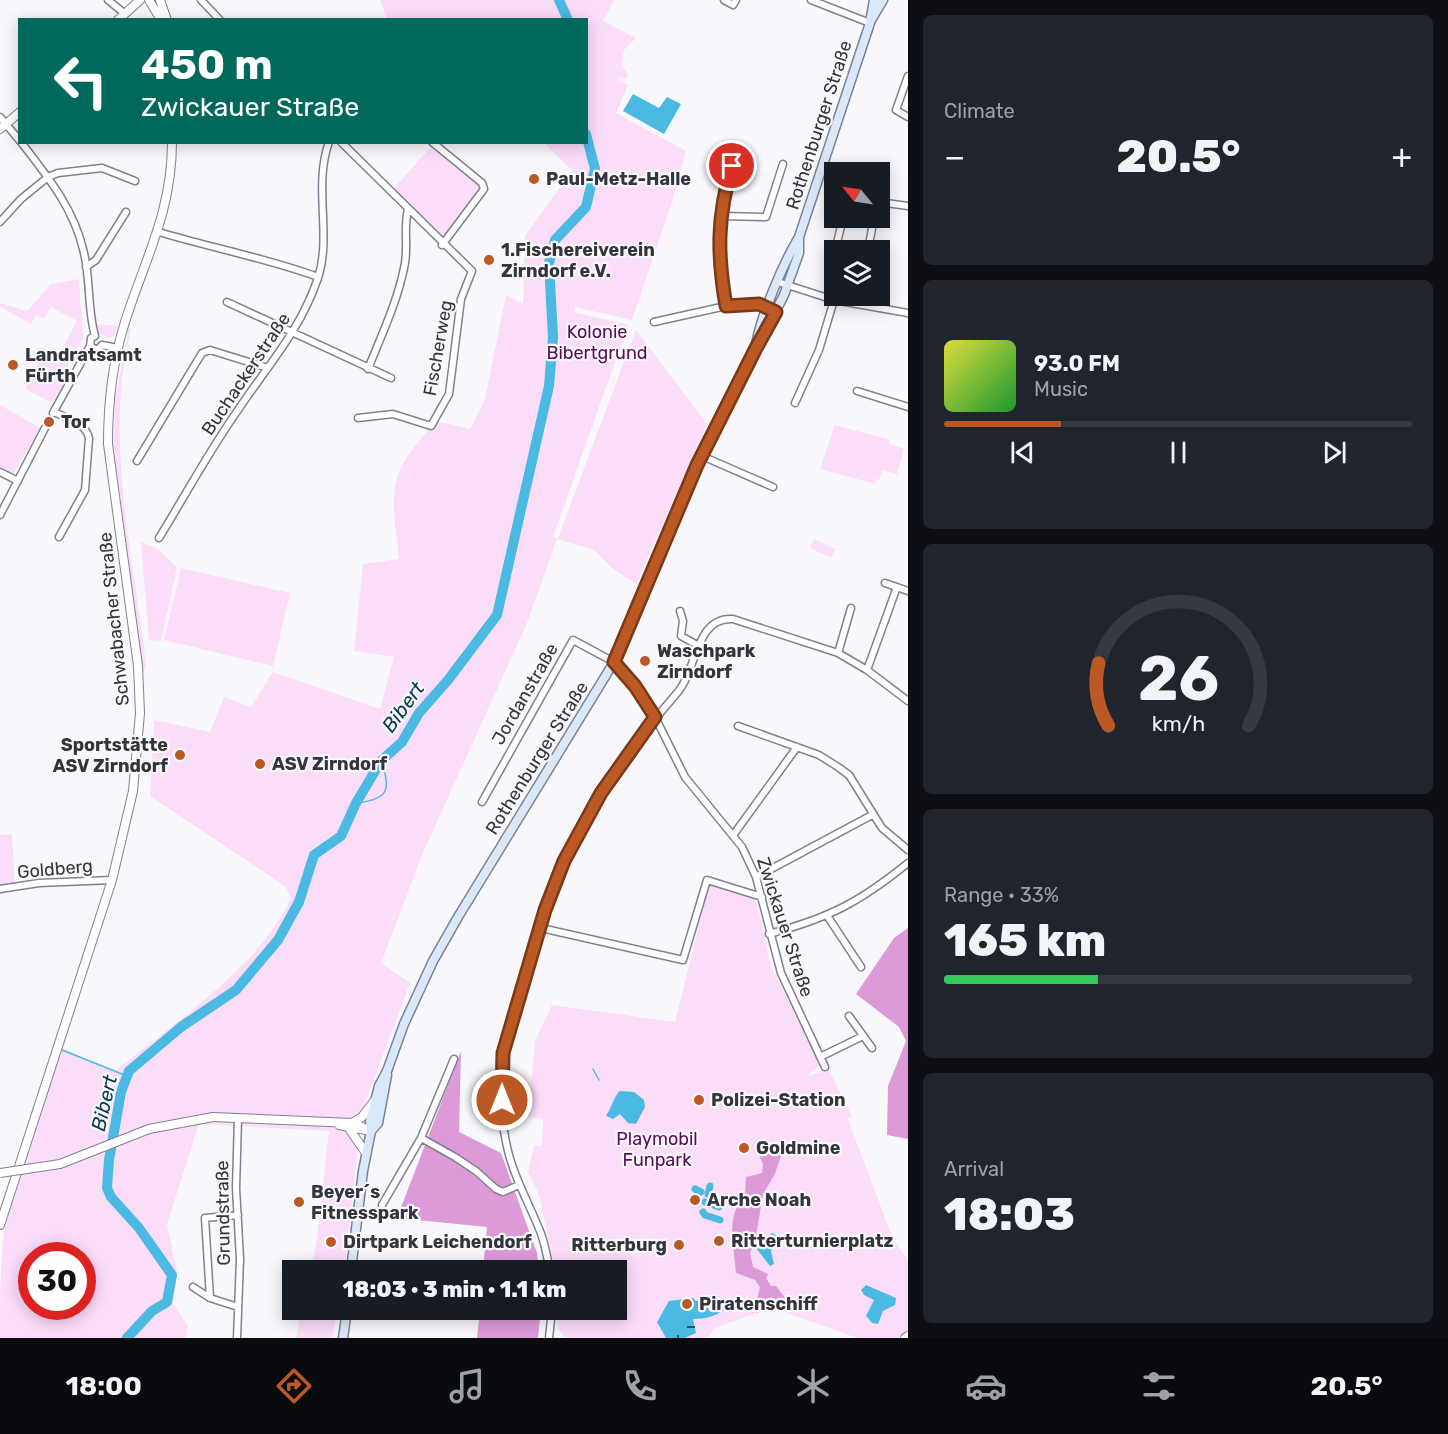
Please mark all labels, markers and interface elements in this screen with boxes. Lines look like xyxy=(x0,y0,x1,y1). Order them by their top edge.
street label: Rothenburger Straße xyxy=(781,38,857,212)
text: 450 m xyxy=(141,40,273,90)
icon: left xyxy=(42,42,120,120)
text: Zwickauer Straße xyxy=(141,91,359,123)
text: Climate xyxy=(944,99,1015,123)
text: 20.5° xyxy=(1116,130,1241,183)
text: − xyxy=(944,137,965,176)
text: + xyxy=(1391,137,1412,176)
pin xyxy=(706,140,757,191)
icon: arrive xyxy=(715,149,748,182)
north arrow xyxy=(824,162,890,228)
map controls xyxy=(824,162,890,306)
place label: Paul-Metz-Halle xyxy=(546,168,691,190)
marker: Paul-Metz-Halle xyxy=(527,172,541,186)
place label: 1.Fischereiverein Zirndorf e.V. xyxy=(501,239,655,282)
button: layers xyxy=(824,240,890,306)
marker: 1.Fischereiverein Zirndorf e.V. xyxy=(482,253,496,267)
street label: Fischerweg xyxy=(419,298,457,398)
street label: Buchackerstraße xyxy=(197,309,295,439)
park label: Kolonie Bibertgrund xyxy=(546,321,648,364)
place label: Landratsamt Fürth xyxy=(25,344,142,387)
text: 93.0 FM xyxy=(1034,350,1120,377)
marker: Landratsamt Fürth xyxy=(6,358,20,372)
text: Music xyxy=(1034,377,1088,401)
place label: Tor xyxy=(61,411,90,433)
marker: Tor xyxy=(42,415,56,429)
icon: previous xyxy=(1006,436,1039,469)
icon: pause xyxy=(1162,436,1195,469)
icon: next xyxy=(1318,436,1351,469)
street label: Schwabacher Straße xyxy=(94,531,134,707)
street label: Jordanstraße xyxy=(487,639,563,749)
place label: Waschpark Zirndorf xyxy=(657,640,756,683)
text: 26 xyxy=(1137,642,1219,716)
marker: Waschpark Zirndorf xyxy=(638,654,652,668)
water label: Bibert xyxy=(377,677,430,737)
street label: Rothenburger Straße xyxy=(481,677,593,839)
text: km/h xyxy=(1151,711,1205,736)
place label: Sportstätte ASV Zirndorf xyxy=(53,734,168,777)
marker: Sportstätte ASV Zirndorf xyxy=(173,748,187,762)
place label: ASV Zirndorf xyxy=(272,753,387,775)
marker: ASV Zirndorf xyxy=(253,757,267,771)
street label: Zwickauer Straße xyxy=(752,854,818,1000)
street label: Goldberg xyxy=(16,855,94,883)
text: Range · 33% xyxy=(944,883,1059,907)
text: 165 km xyxy=(944,914,1106,967)
position arrow xyxy=(470,1068,534,1132)
water label: Bibert xyxy=(86,1072,122,1133)
place label: Polizei-Station xyxy=(711,1089,846,1111)
marker: Polizei-Station xyxy=(692,1093,706,1107)
park label: Playmobil Funpark xyxy=(616,1128,698,1171)
place label: Goldmine xyxy=(756,1137,841,1159)
marker: Goldmine xyxy=(737,1141,751,1155)
text: Arrival xyxy=(944,1157,1004,1181)
street label: Grundstraße xyxy=(211,1160,235,1266)
place label: Beyer´s Fitnesspark xyxy=(311,1181,419,1224)
text: 18:03 xyxy=(944,1188,1075,1241)
place label: Arche Noah xyxy=(707,1189,811,1211)
marker: Arche Noah xyxy=(688,1193,702,1207)
marker: Beyer´s Fitnesspark xyxy=(292,1195,306,1209)
place label: Ritterturnierplatz xyxy=(731,1230,893,1252)
place label: Dirtpark Leichendorf xyxy=(343,1231,532,1253)
place label: Ritterburg xyxy=(571,1234,667,1256)
marker: Ritterturnierplatz xyxy=(712,1234,726,1248)
marker: Dirtpark Leichendorf xyxy=(324,1235,338,1249)
marker: Ritterburg xyxy=(672,1238,686,1252)
speed limit sign: 30 xyxy=(18,1242,96,1320)
text: 18:03 · 3 min · 1.1 km xyxy=(343,1276,566,1303)
place label: Piratenschiff xyxy=(699,1293,818,1315)
marker: Piratenschiff xyxy=(680,1297,694,1311)
icon: directions xyxy=(273,1365,315,1407)
icon: music xyxy=(446,1365,488,1407)
icon: phone xyxy=(619,1365,661,1407)
icon: climate xyxy=(792,1365,834,1407)
icon: car xyxy=(965,1365,1007,1407)
icon: filters xyxy=(1138,1365,1180,1407)
text: 18:00 xyxy=(65,1370,142,1402)
text: 20.5° xyxy=(1311,1370,1383,1402)

